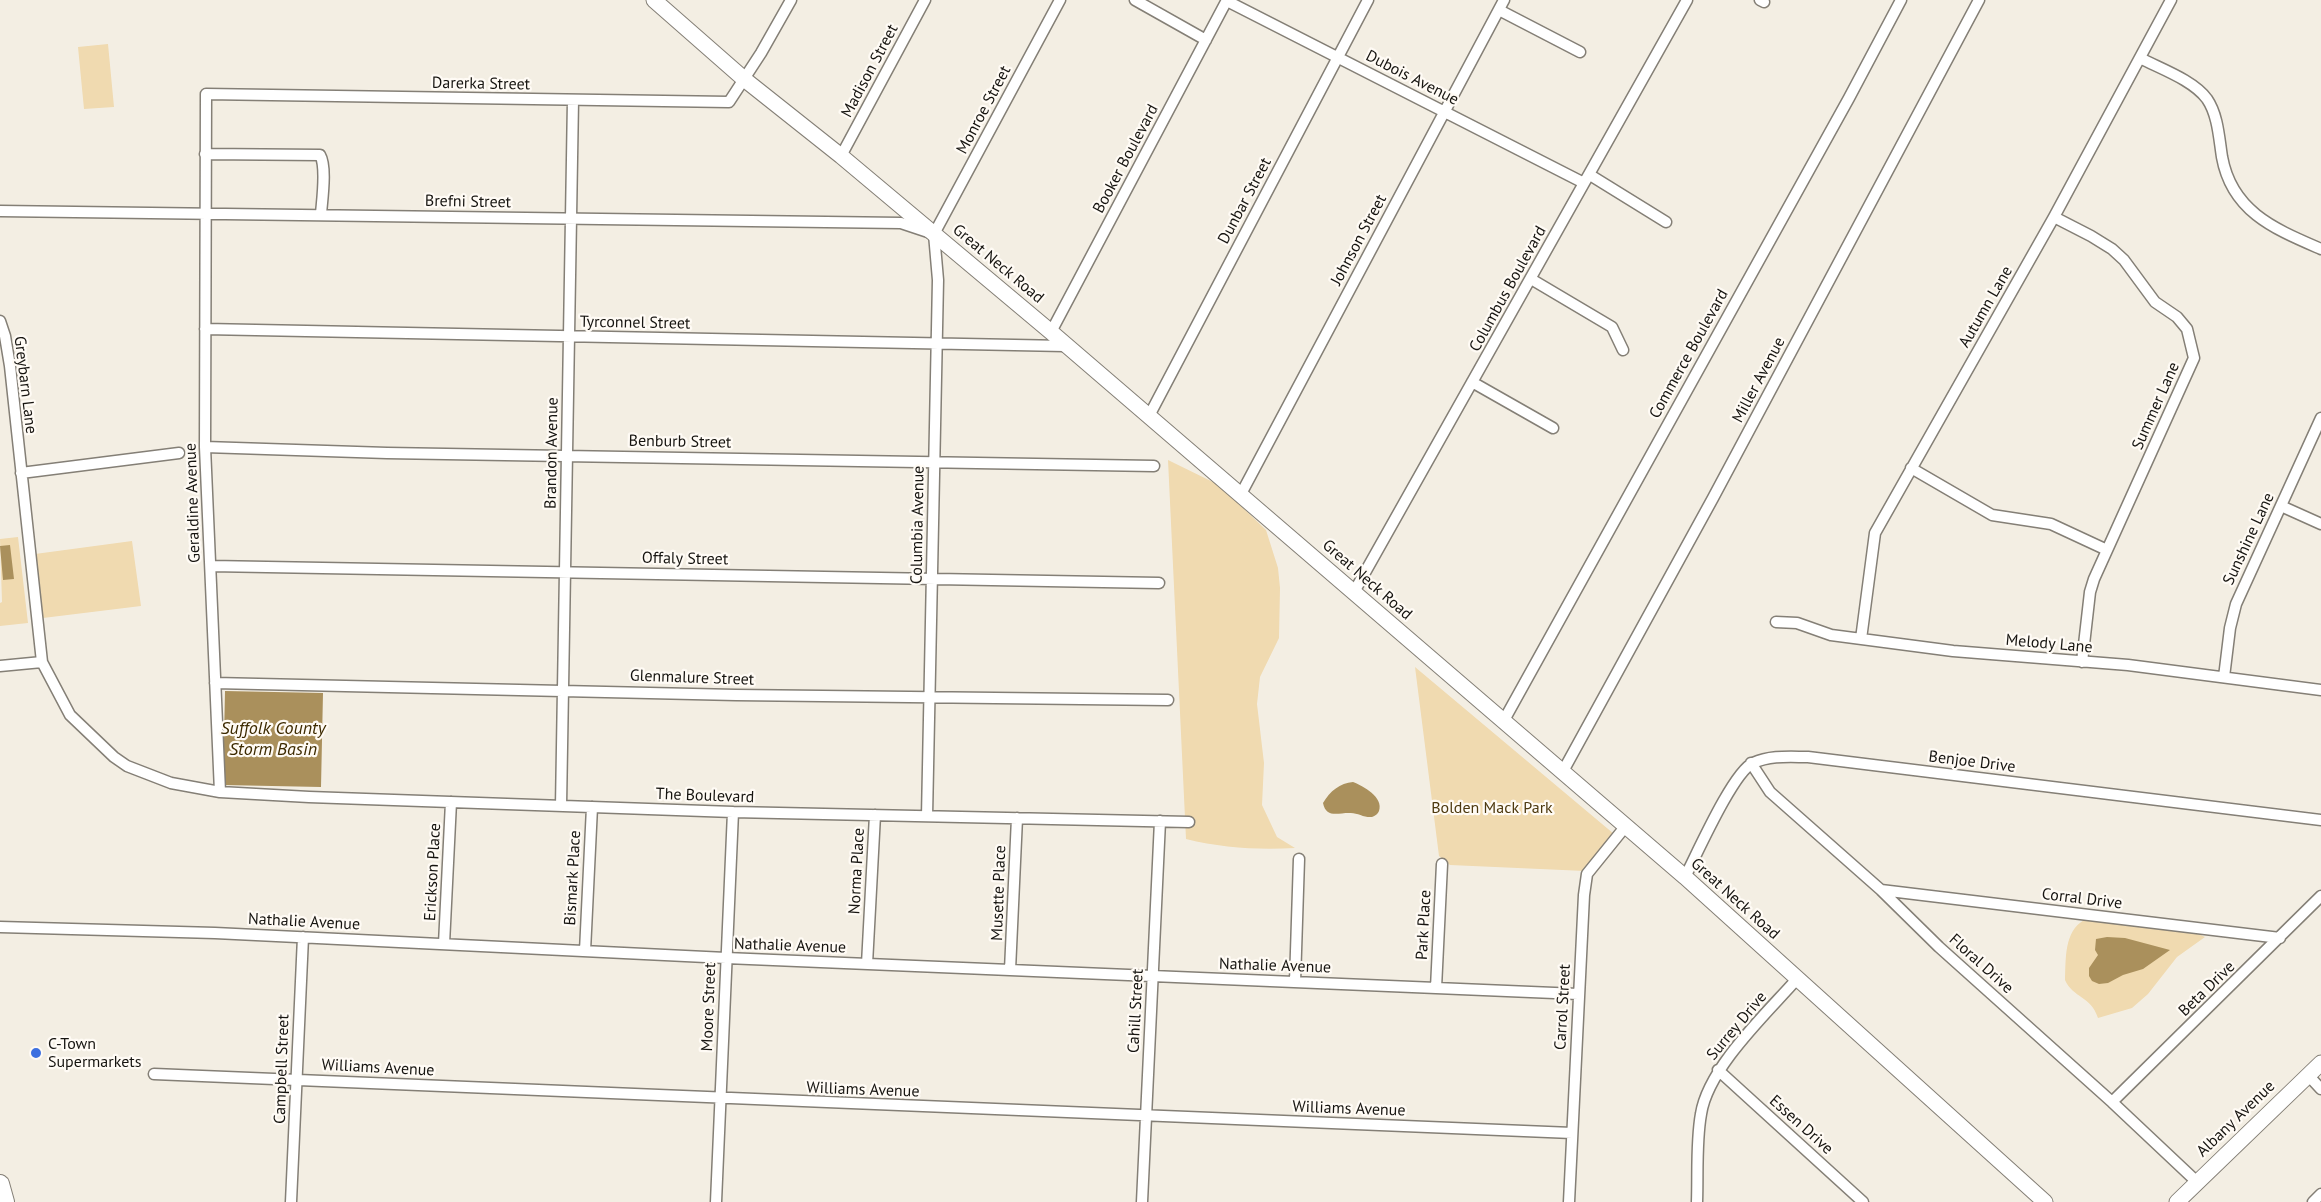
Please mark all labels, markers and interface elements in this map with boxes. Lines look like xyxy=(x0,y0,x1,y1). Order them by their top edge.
street label: Madison Street xyxy=(837,21,903,121)
street label: Dubois Avenue xyxy=(1362,46,1462,110)
street label: Monroe Street xyxy=(953,63,1015,157)
street label: Darerka Street xyxy=(432,74,530,94)
street label: Booker Boulevard xyxy=(1089,101,1163,217)
street label: Dunbar Street xyxy=(1214,155,1276,247)
street label: Johnson Street xyxy=(1327,191,1391,289)
street label: Brefni Street xyxy=(425,192,511,212)
street label: Great Neck Road xyxy=(949,220,1047,308)
street label: Columbus Boulevard xyxy=(1466,223,1550,355)
street label: Autumn Lane xyxy=(1955,263,2017,351)
street label: Commerce Boulevard xyxy=(1646,286,1732,422)
street label: Tyrconnel Street xyxy=(580,312,690,334)
street label: Miller Avenue xyxy=(1728,334,1790,426)
street label: Greybarn Lane xyxy=(9,335,41,435)
street label: Summer Lane xyxy=(2128,359,2184,453)
street label: Brandon Avenue xyxy=(541,397,563,509)
street label: Benburb Street xyxy=(628,432,732,452)
street label: Geraldine Avenue xyxy=(181,443,205,563)
street label: Columbia Avenue xyxy=(907,466,929,584)
street label: Sunshine Lane xyxy=(2219,490,2279,588)
street label: Great Neck Road xyxy=(1318,536,1416,624)
street label: Offaly Street xyxy=(642,549,728,569)
street label: Melody Lane xyxy=(2005,631,2093,657)
street label: Glenmalure Street xyxy=(630,666,754,690)
water label: Suffolk County Storm Basin xyxy=(220,718,326,760)
street label: Benjoe Drive xyxy=(1927,747,2017,777)
street label: The Boulevard xyxy=(655,785,755,807)
park label: Bolden Mack Park xyxy=(1431,798,1553,818)
street label: Erickson Place xyxy=(421,823,445,921)
street label: Norma Place xyxy=(845,827,869,915)
street label: Bismark Place xyxy=(561,830,585,926)
street label: Musette Place xyxy=(988,845,1010,941)
street label: Great Neck Road xyxy=(1687,854,1783,944)
street label: Corral Drive xyxy=(2041,885,2123,913)
street label: Park Place xyxy=(1413,889,1435,961)
street label: Nathalie Avenue xyxy=(248,909,360,935)
street label: Floral Drive xyxy=(1945,930,2017,998)
street label: Nathalie Avenue xyxy=(734,934,846,958)
street label: Nathalie Avenue xyxy=(1219,954,1331,978)
street label: Beta Drive xyxy=(2175,957,2239,1021)
street label: Moore Street xyxy=(698,962,720,1052)
street label: Carrol Street xyxy=(1551,964,1575,1050)
street label: Cahill Street xyxy=(1124,968,1148,1054)
street label: Surrey Drive xyxy=(1703,988,1771,1064)
street label: Campbell Street xyxy=(270,1014,294,1124)
place label: C‑Town Supermarkets xyxy=(48,1034,141,1072)
marker: C‑Town Supermarkets xyxy=(29,1046,43,1060)
street label: Williams Avenue xyxy=(321,1055,435,1081)
street label: Albany Avenue xyxy=(2193,1077,2279,1161)
street label: Williams Avenue xyxy=(806,1078,920,1102)
street label: Essen Drive xyxy=(1765,1091,1837,1159)
street label: Williams Avenue xyxy=(1292,1097,1406,1121)

